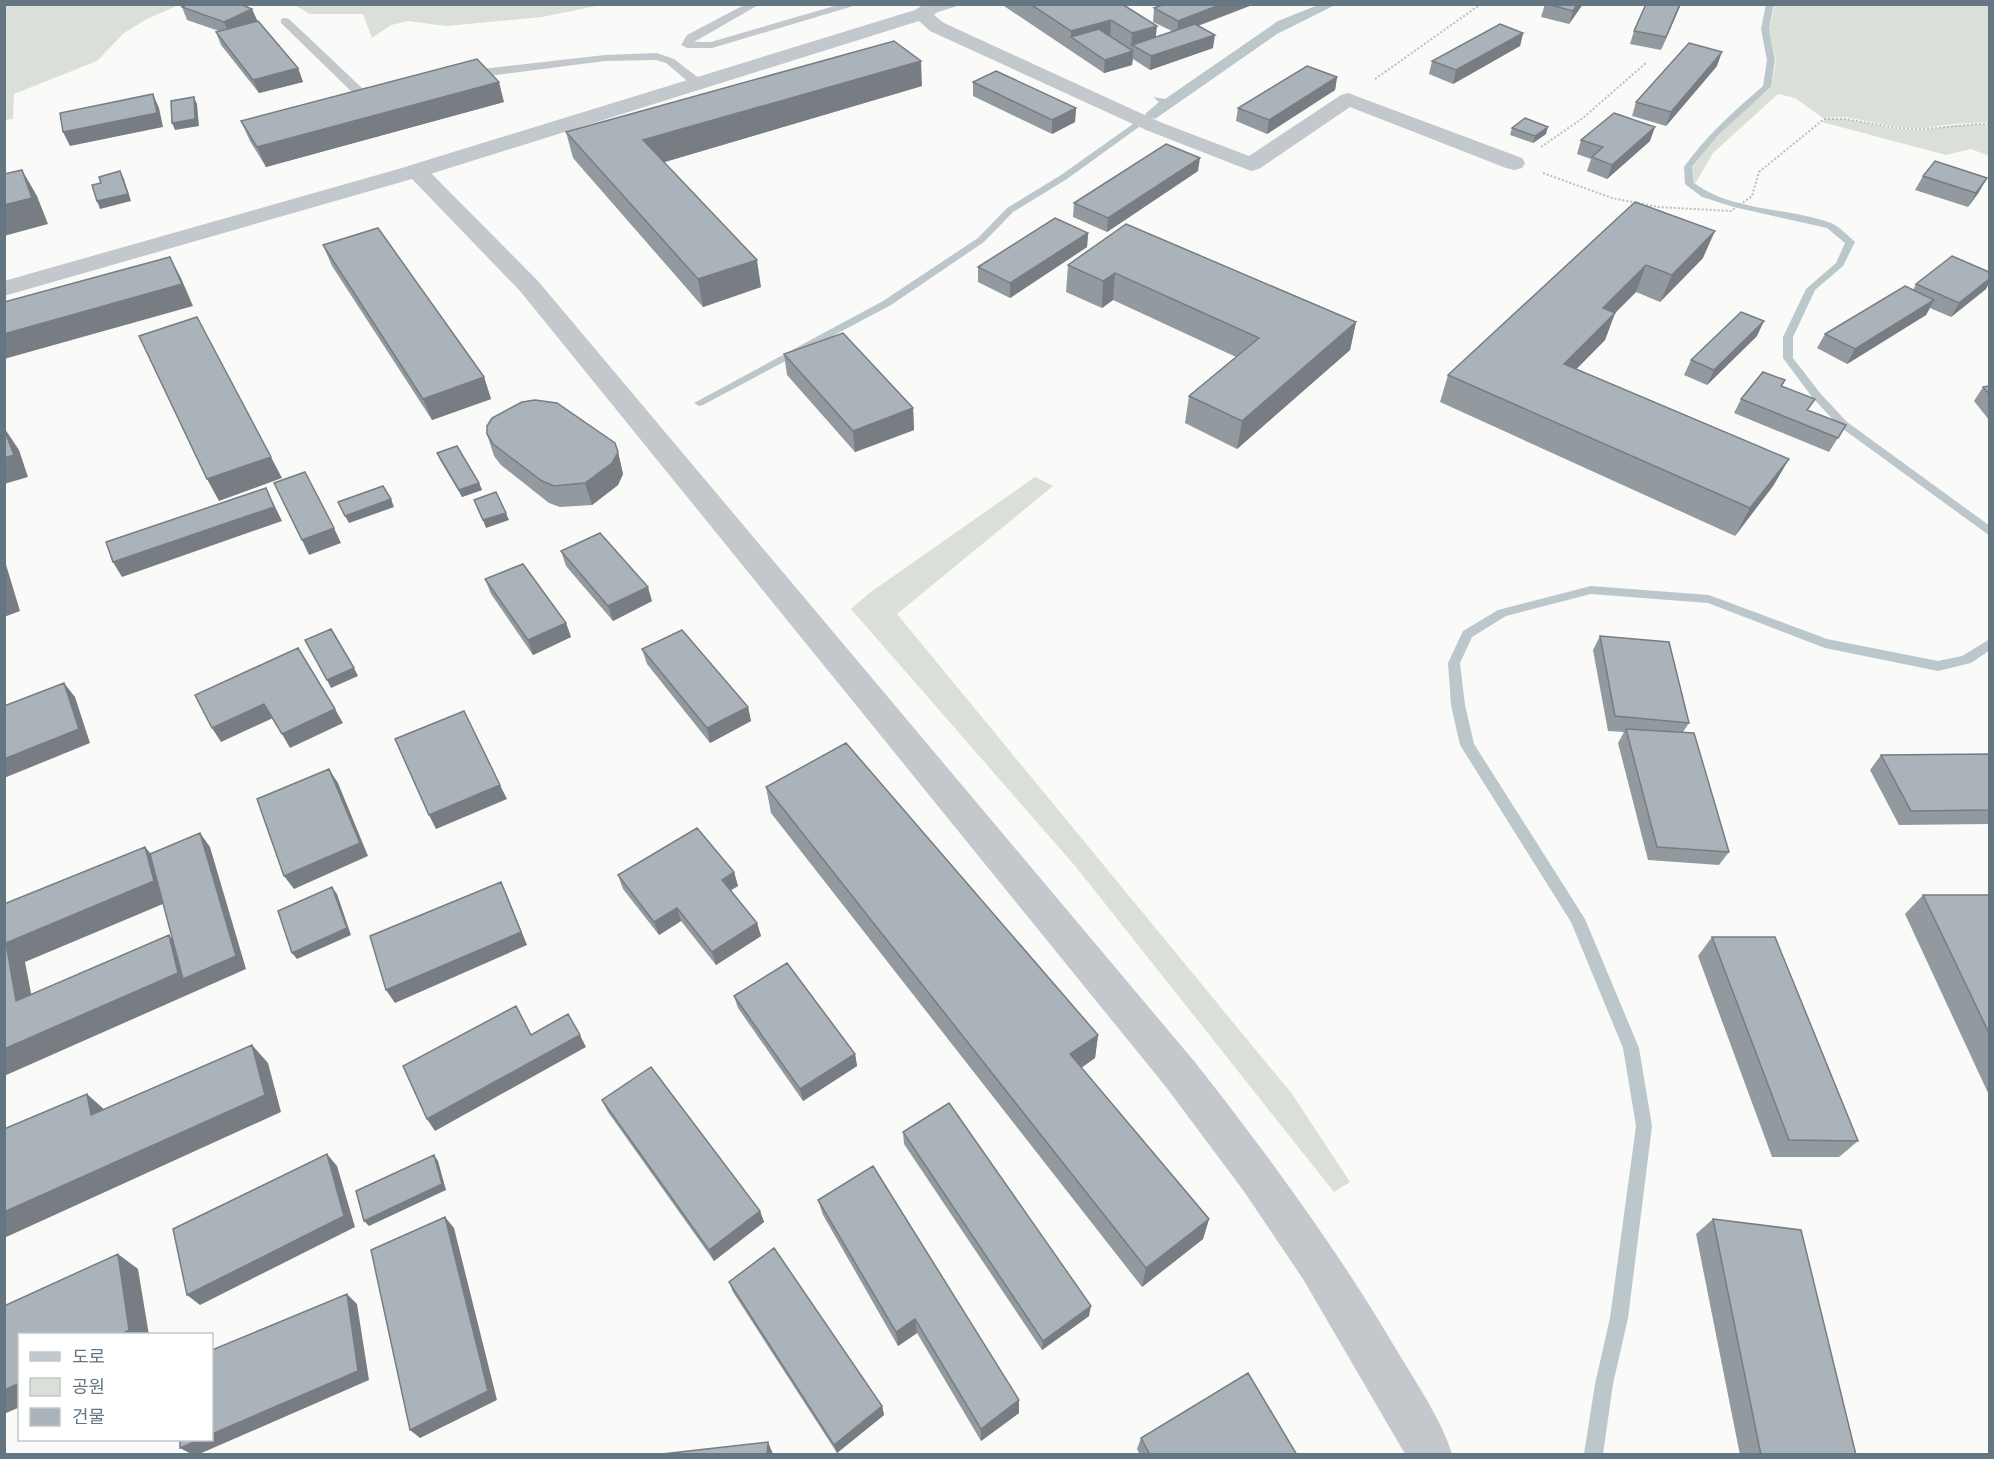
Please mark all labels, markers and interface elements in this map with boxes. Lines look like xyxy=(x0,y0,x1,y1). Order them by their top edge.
legend xyxy=(18,1333,213,1441)
text: 도로 xyxy=(72,1346,105,1367)
text: 공원 xyxy=(72,1376,105,1397)
text: 건물 xyxy=(72,1406,105,1427)

